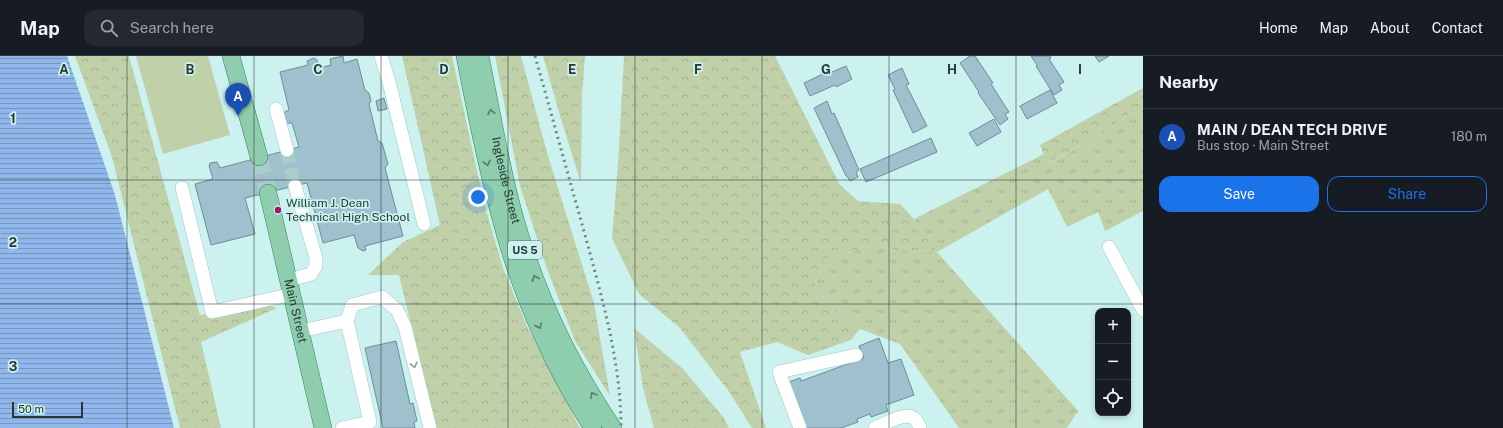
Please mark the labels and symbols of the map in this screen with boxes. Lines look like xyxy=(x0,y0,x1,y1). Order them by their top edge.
text: A xyxy=(59,62,69,77)
text: B xyxy=(186,62,195,77)
text: C xyxy=(313,62,323,77)
text: D xyxy=(439,62,449,77)
text: E xyxy=(568,62,576,77)
text: F xyxy=(694,62,702,77)
text: G xyxy=(821,62,831,77)
text: H xyxy=(947,62,957,77)
text: I xyxy=(1078,62,1082,77)
pin: A xyxy=(225,83,251,116)
one-way arrow xyxy=(487,109,496,115)
text: 1 xyxy=(10,111,16,126)
street label: Ingleside Street xyxy=(489,136,523,226)
one-way arrow xyxy=(482,159,491,166)
your location xyxy=(468,187,488,207)
place label: William J. Dean Technical High School xyxy=(286,196,410,224)
marker: William J. Dean Technical High School xyxy=(273,205,283,215)
text: 2 xyxy=(9,235,17,250)
road number: US 5 xyxy=(508,241,542,259)
one-way arrow xyxy=(532,275,540,282)
street label: Main Street xyxy=(281,277,310,345)
one-way arrow xyxy=(534,322,542,330)
text: 3 xyxy=(9,359,18,374)
one-way arrow xyxy=(410,362,418,368)
one-way arrow xyxy=(590,392,597,399)
scale bar xyxy=(12,400,83,419)

